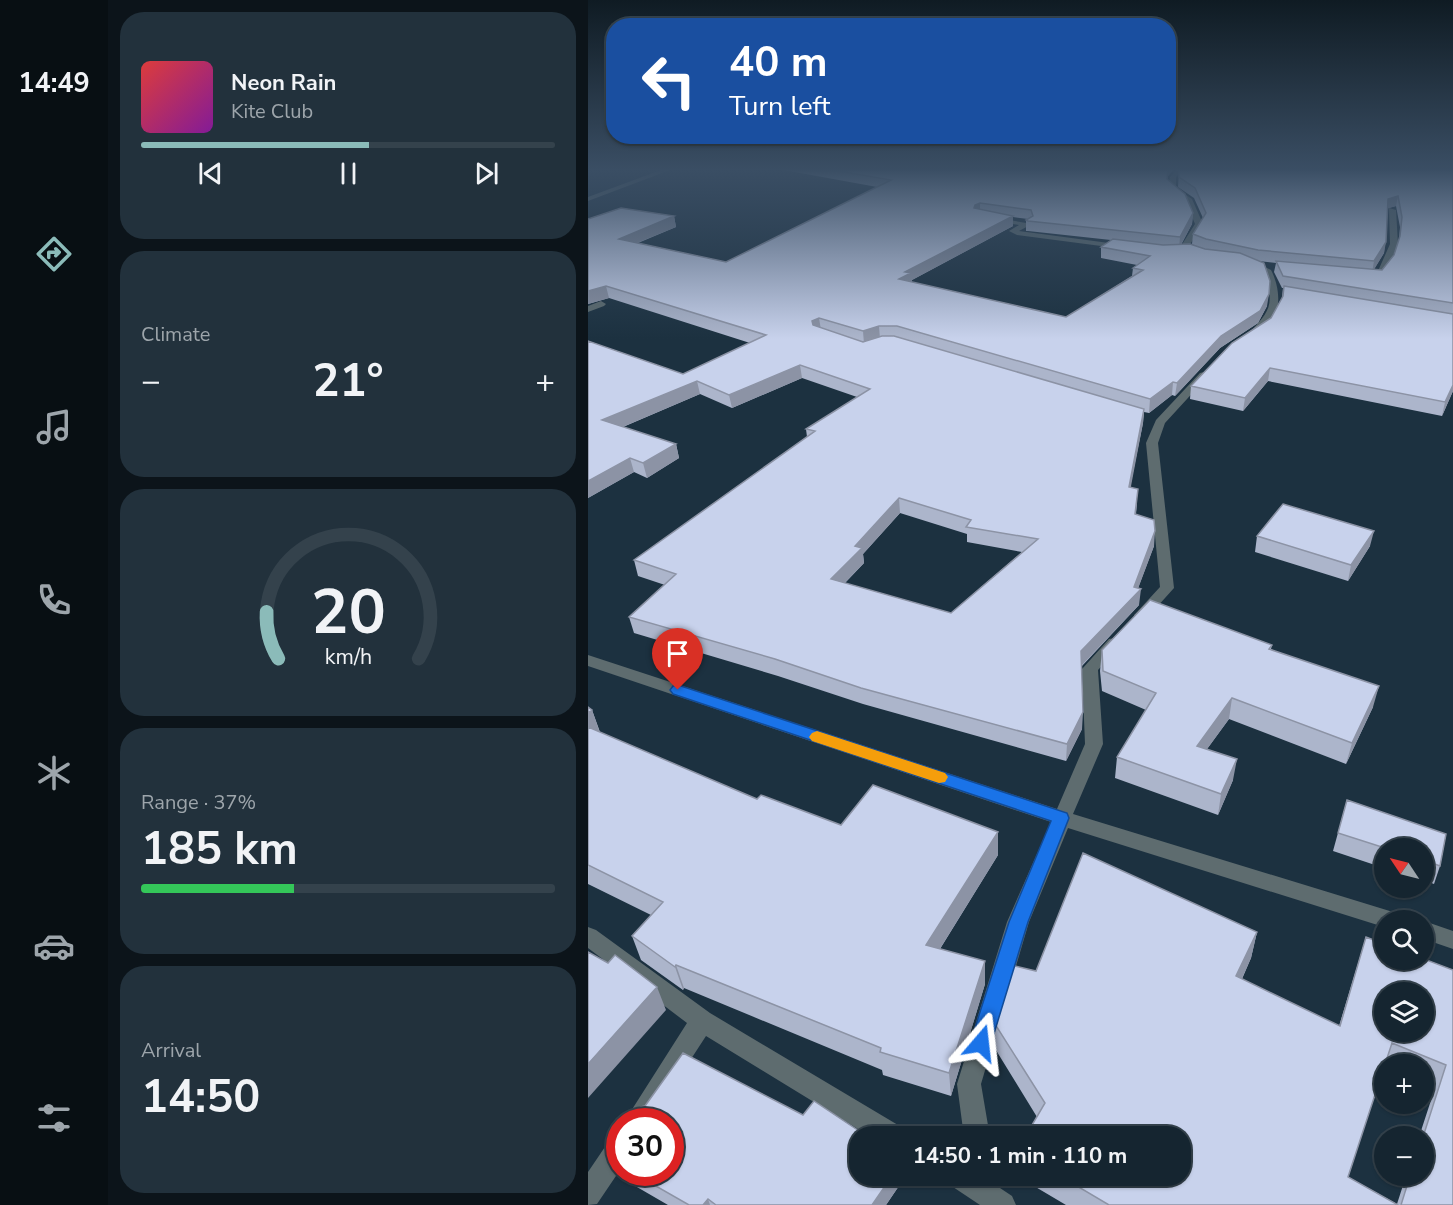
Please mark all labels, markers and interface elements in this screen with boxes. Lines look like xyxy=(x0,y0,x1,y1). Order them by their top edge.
text: 40 m xyxy=(729,34,828,91)
icon: left xyxy=(630,42,708,120)
text: 14:49 xyxy=(18,65,90,102)
text: Neon Rain xyxy=(231,68,336,98)
text: Turn left xyxy=(729,88,830,125)
text: Kite Club xyxy=(231,98,313,125)
icon: previous xyxy=(194,157,227,190)
icon: pause xyxy=(332,157,365,190)
icon: next xyxy=(470,157,503,190)
icon: directions xyxy=(33,233,75,275)
text: Climate xyxy=(141,321,210,348)
text: 21° xyxy=(312,351,384,412)
text: − xyxy=(141,359,161,404)
text: + xyxy=(535,359,555,404)
icon: music xyxy=(33,406,75,448)
text: 20 xyxy=(311,571,385,656)
icon: phone xyxy=(33,579,75,621)
pin xyxy=(652,628,703,690)
icon: arrive xyxy=(661,637,694,670)
text: km/h xyxy=(324,643,372,673)
icon: climate xyxy=(33,752,75,794)
text: Range · 37% xyxy=(141,789,256,816)
text: 185 km xyxy=(141,819,298,880)
north arrow xyxy=(1374,838,1434,898)
map controls xyxy=(1374,838,1434,1186)
button: search xyxy=(1374,910,1434,970)
icon: car xyxy=(33,925,75,967)
button: layers xyxy=(1374,982,1434,1042)
position arrow xyxy=(949,1011,1013,1075)
text: Arrival xyxy=(141,1037,201,1064)
button: + xyxy=(1374,1054,1434,1114)
text: 14:50 xyxy=(141,1067,260,1128)
icon: filters xyxy=(33,1097,75,1139)
speed limit sign: 30 xyxy=(606,1108,684,1186)
button: − xyxy=(1374,1126,1434,1186)
text: 14:50 · 1 min · 110 m xyxy=(913,1141,1127,1171)

